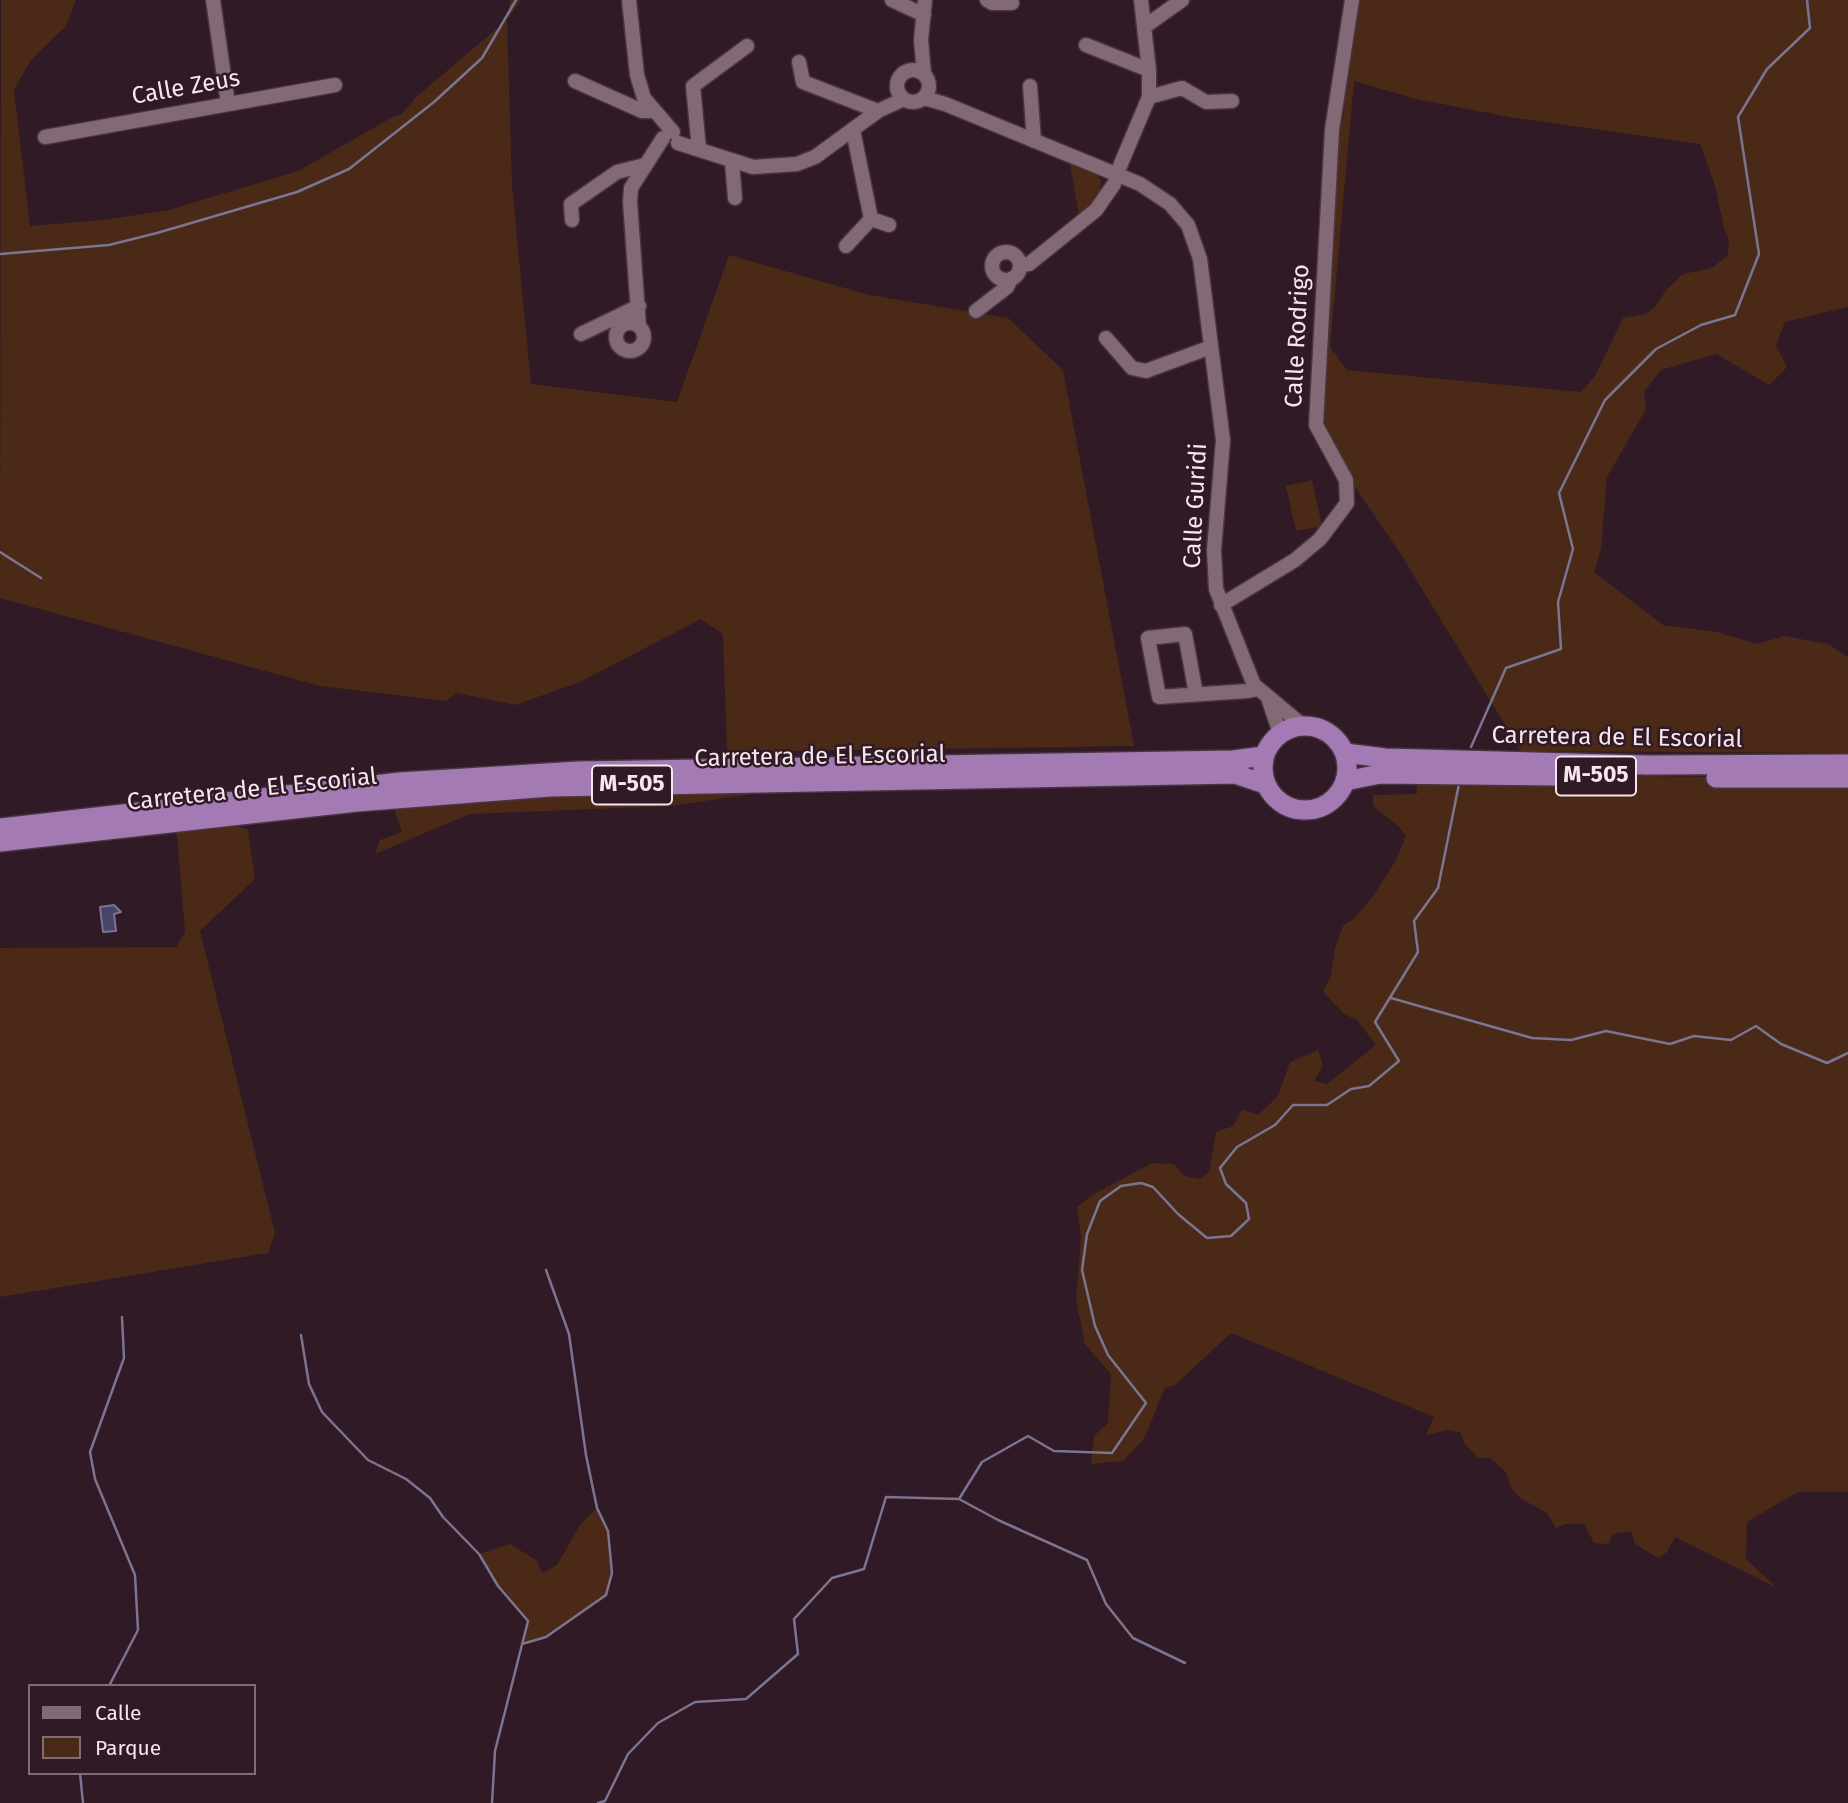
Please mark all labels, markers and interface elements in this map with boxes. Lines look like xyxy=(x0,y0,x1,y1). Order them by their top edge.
street label: Calle Zeus xyxy=(130,64,242,112)
street label: Calle Rodrigo xyxy=(1280,263,1316,409)
street label: Calle Guridi xyxy=(1178,443,1214,569)
street label: Carretera de El Escorial xyxy=(1491,721,1743,755)
street label: Carretera de El Escorial xyxy=(694,740,946,774)
road number: M-505 xyxy=(1556,756,1636,796)
street label: Carretera de El Escorial xyxy=(126,763,378,817)
road number: M-505 xyxy=(592,765,672,804)
legend xyxy=(28,1684,256,1775)
text: Calle xyxy=(95,1700,141,1726)
text: Parque xyxy=(95,1735,161,1761)

